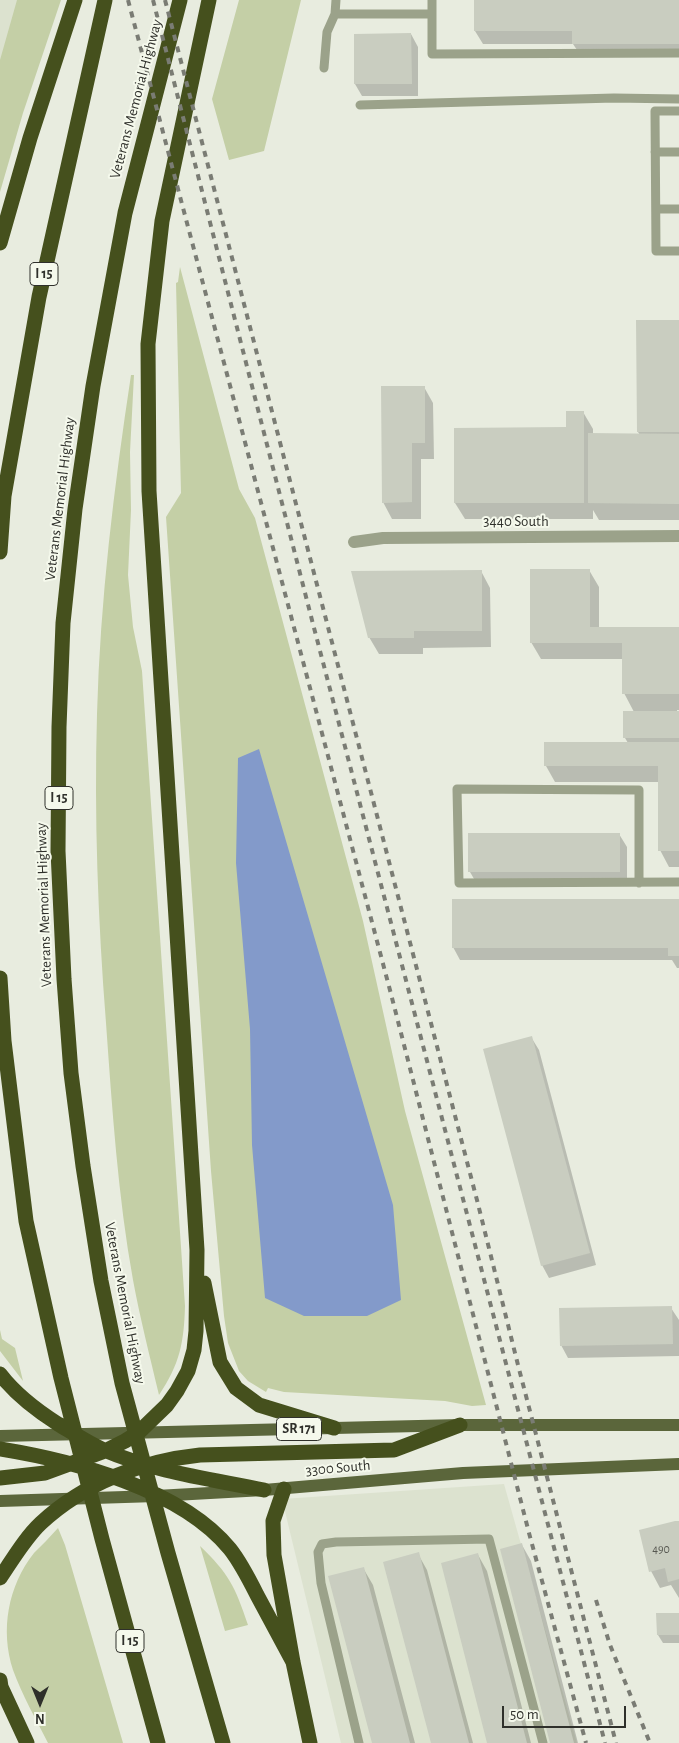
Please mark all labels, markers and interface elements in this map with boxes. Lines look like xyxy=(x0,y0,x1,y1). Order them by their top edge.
street label: Veterans Memorial Highway xyxy=(106,17,166,181)
road number: I 15 xyxy=(30,262,58,286)
street label: Veterans Memorial Highway xyxy=(41,416,79,582)
street label: 3440 South xyxy=(483,512,549,530)
road number: I 15 xyxy=(45,786,73,810)
street label: Veterans Memorial Highway xyxy=(32,823,56,987)
street label: Veterans Memorial Highway xyxy=(100,1221,150,1385)
road number: SR 171 xyxy=(276,1418,322,1440)
street label: 3300 South xyxy=(305,1456,371,1480)
house number: 490 xyxy=(652,1542,670,1556)
road number: I 15 xyxy=(116,1630,144,1652)
north arrow xyxy=(15,1678,65,1728)
scale bar xyxy=(504,1696,628,1728)
text: 50 m xyxy=(510,1707,539,1722)
text: N xyxy=(35,1711,45,1725)

